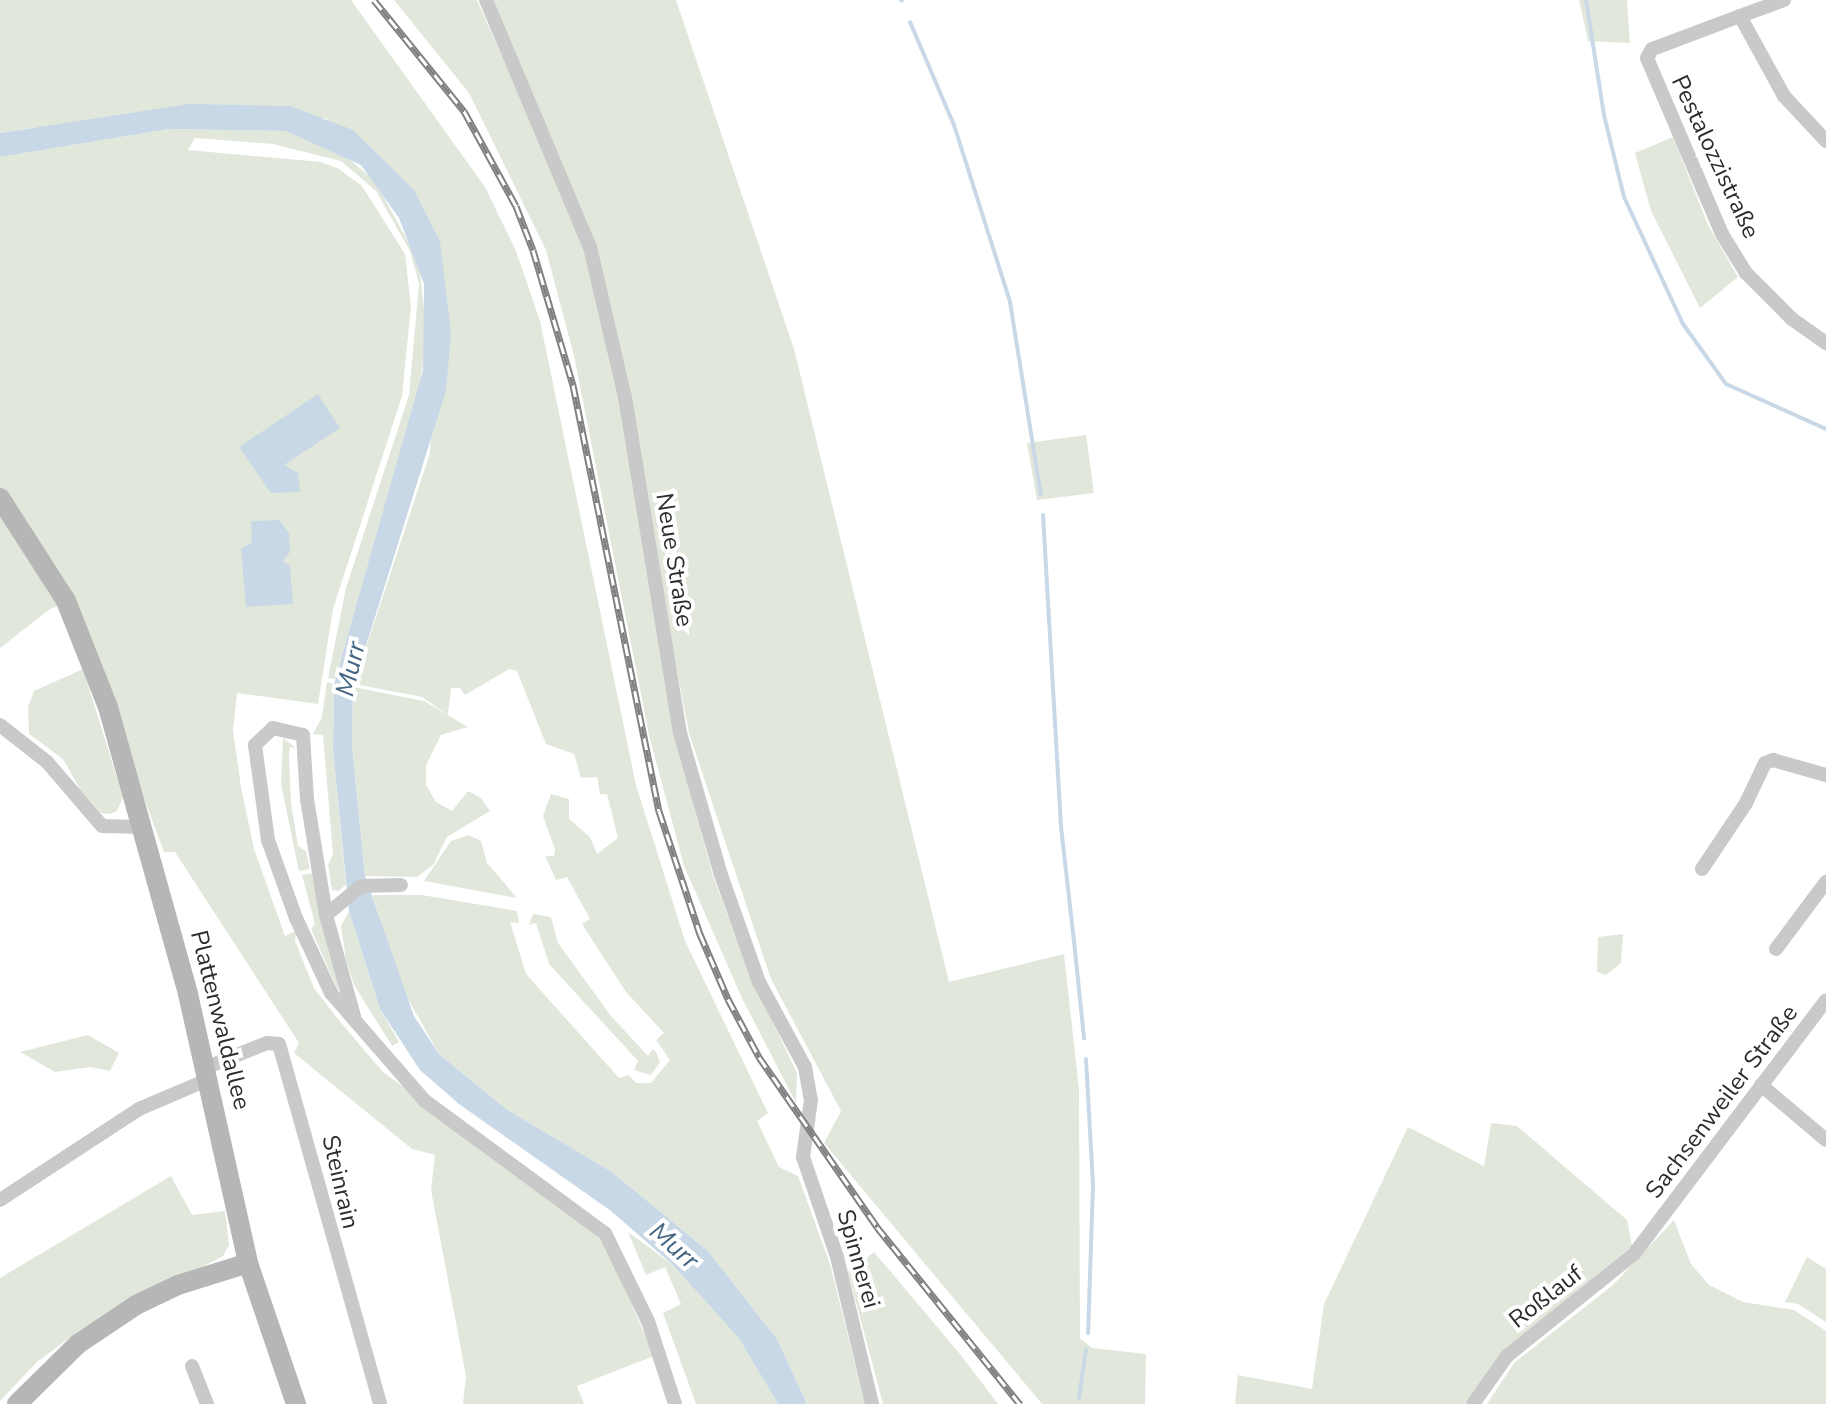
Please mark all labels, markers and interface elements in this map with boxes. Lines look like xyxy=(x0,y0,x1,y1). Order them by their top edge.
street label: Pestalozzistraße xyxy=(1665,71,1765,243)
street label: Neue Straße xyxy=(649,491,699,629)
water label: Murr xyxy=(330,638,372,700)
street label: Plattenwaldallee xyxy=(184,927,256,1113)
street label: Sachsenweiler Straße xyxy=(1640,1000,1804,1204)
street label: Steinrain xyxy=(315,1132,365,1232)
street label: Spinnerei xyxy=(830,1206,886,1312)
water label: Murr xyxy=(643,1216,705,1276)
street label: Roßlauf xyxy=(1504,1259,1588,1335)

